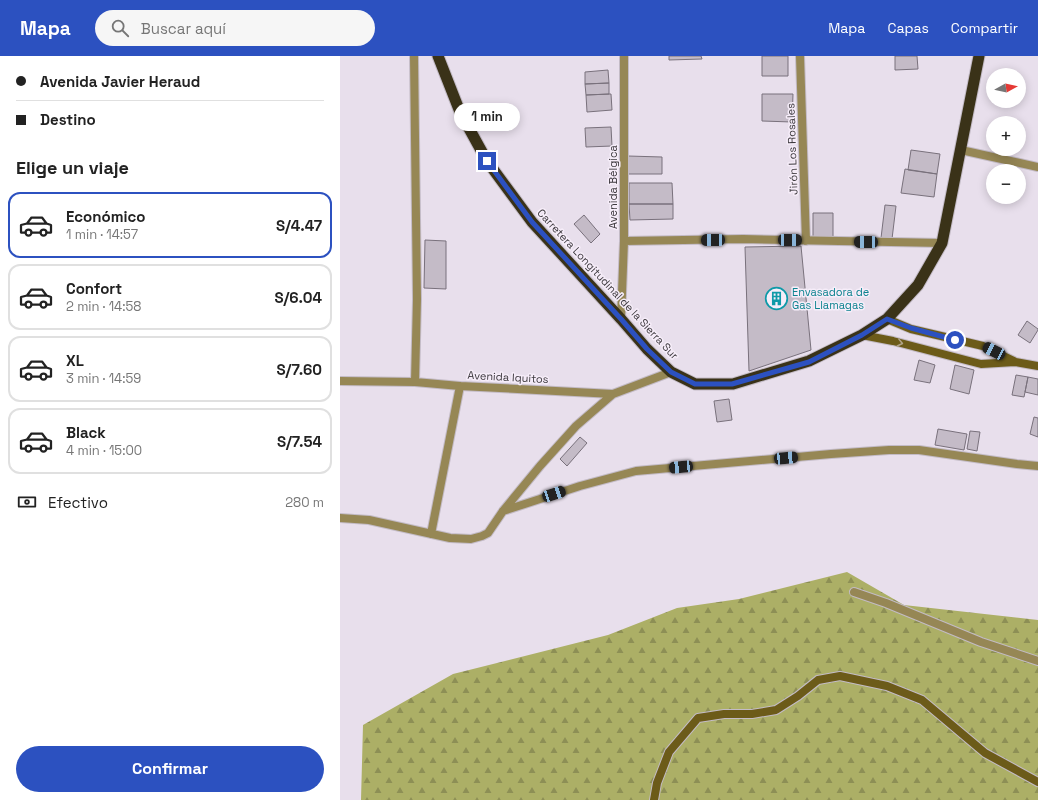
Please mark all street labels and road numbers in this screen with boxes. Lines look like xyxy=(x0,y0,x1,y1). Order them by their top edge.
street label: Jirón Los Rosales xyxy=(783,103,801,195)
street label: Avenida Bélgica xyxy=(606,144,620,229)
street label: Carretera Longitudinal de la Sierra Sur xyxy=(534,206,682,362)
street label: Avenida Iquitos xyxy=(467,368,549,386)

